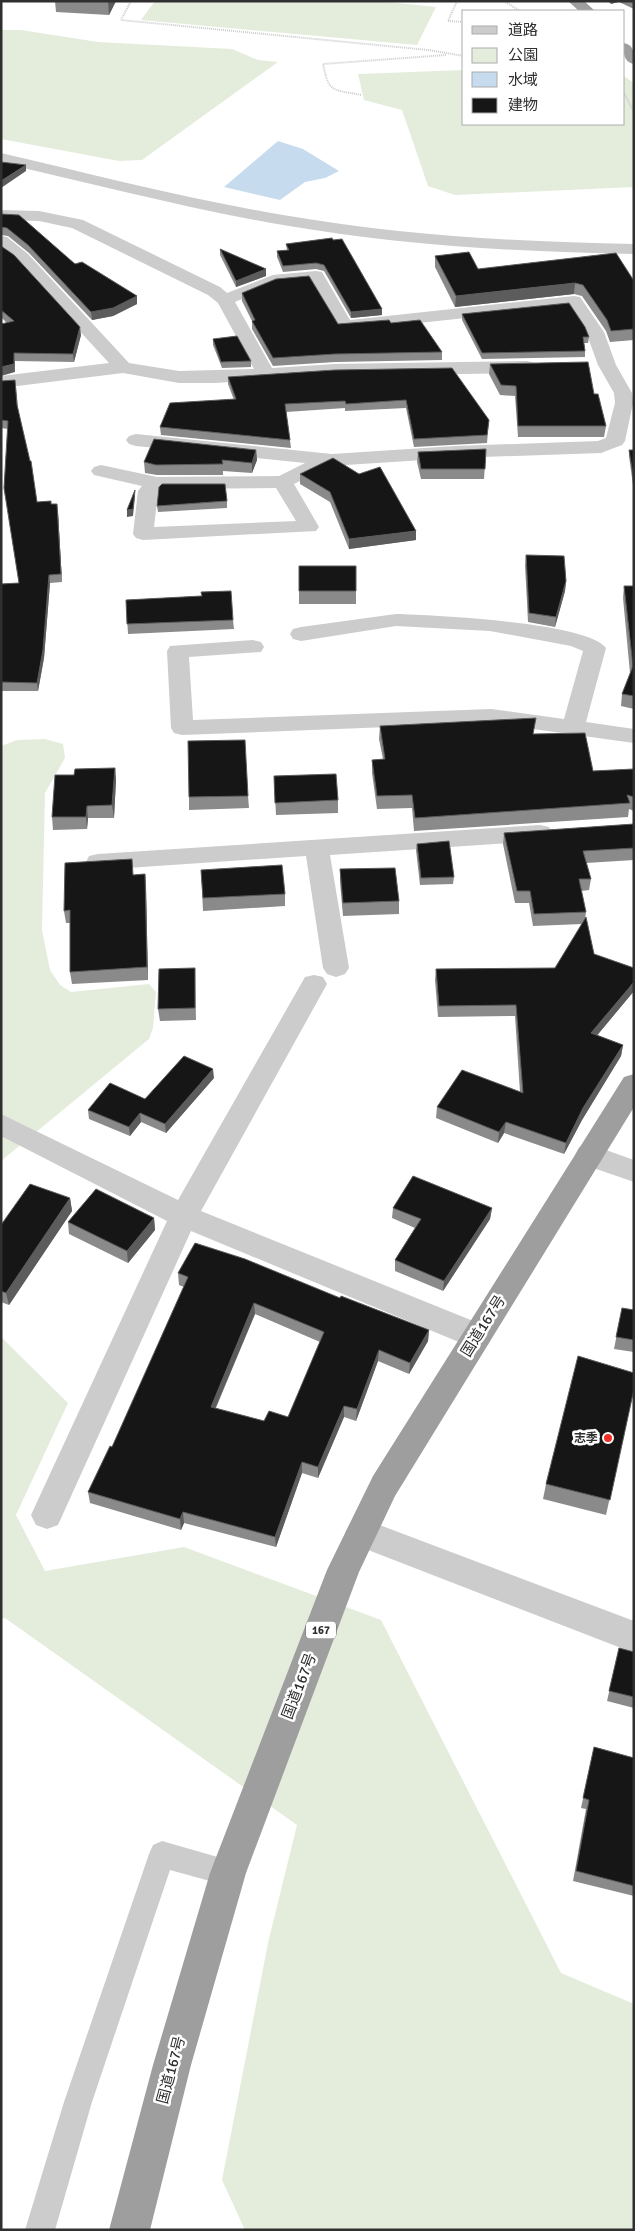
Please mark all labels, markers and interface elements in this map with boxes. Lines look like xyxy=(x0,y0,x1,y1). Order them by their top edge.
legend xyxy=(462,10,625,125)
text: 道路 xyxy=(508,21,538,39)
text: 公園 xyxy=(508,46,538,64)
text: 水域 xyxy=(508,71,538,89)
text: 建物 xyxy=(508,96,538,114)
street label: 国道167号 xyxy=(457,1292,509,1360)
place label: 志季 xyxy=(574,1431,598,1446)
marker: 志季 xyxy=(602,1432,614,1444)
road number: 167 xyxy=(306,1622,336,1638)
street label: 国道167号 xyxy=(278,1650,320,1722)
street label: 国道167号 xyxy=(153,2034,189,2106)

